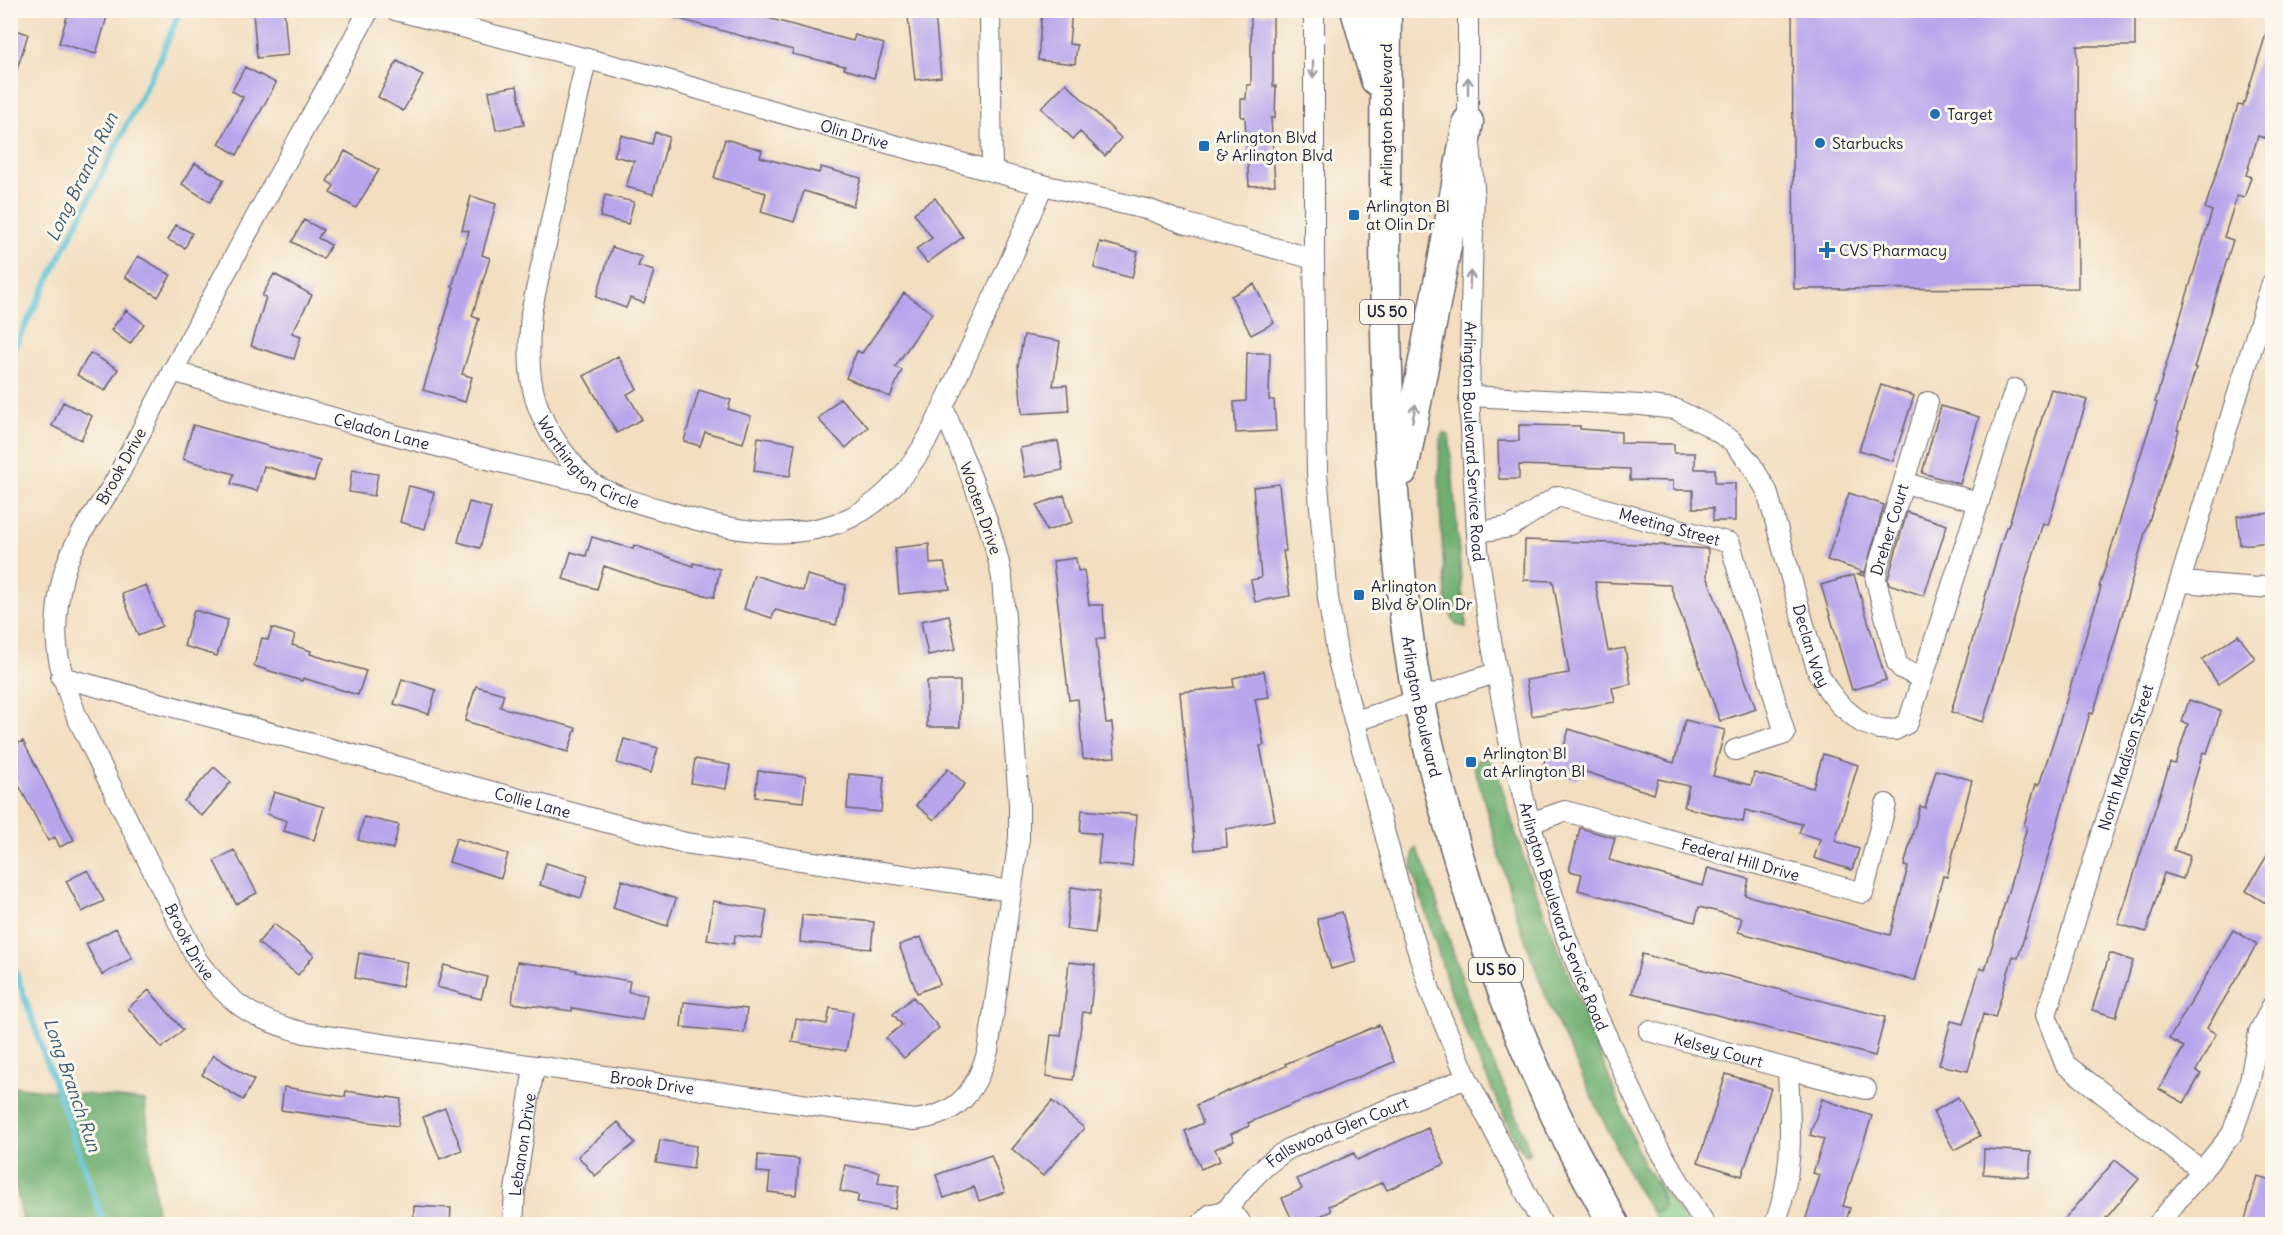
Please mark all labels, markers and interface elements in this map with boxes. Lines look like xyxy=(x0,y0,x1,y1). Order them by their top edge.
street label: Arlington Boulevard xyxy=(1376,43,1396,187)
one-way arrow xyxy=(1307,58,1319,78)
one-way arrow xyxy=(1462,76,1474,96)
place label: Target xyxy=(1947,104,1993,124)
marker: Target xyxy=(1928,107,1942,121)
water label: Long Branch Run xyxy=(40,108,123,245)
street label: Olin Drive xyxy=(818,115,891,153)
place label: Arlington Blvd & Arlington Blvd xyxy=(1216,127,1333,165)
place label: Starbucks xyxy=(1832,133,1903,153)
marker: Starbucks xyxy=(1813,136,1827,150)
marker: Arlington Blvd & Arlington Blvd xyxy=(1197,139,1211,153)
place label: Arlington Bl at Olin Dr xyxy=(1366,196,1450,234)
marker: Arlington Bl at Olin Dr xyxy=(1347,208,1361,222)
place label: CVS Pharmacy xyxy=(1839,240,1947,260)
marker: CVS Pharmacy xyxy=(1820,243,1834,257)
one-way arrow xyxy=(1465,271,1476,291)
road number: US 50 xyxy=(1360,300,1414,324)
street label: Arlington Boulevard Service Road xyxy=(1459,321,1490,563)
one-way arrow xyxy=(1409,404,1420,423)
street label: Celadon Lane xyxy=(331,408,432,454)
street label: Worthington Circle xyxy=(533,413,642,513)
street label: Brook Drive xyxy=(92,424,150,508)
street label: Wooten Drive xyxy=(956,459,1006,557)
street label: Dreher Court xyxy=(1866,481,1913,578)
street label: Meeting Street xyxy=(1617,503,1723,550)
place label: Arlington Blvd & Olin Dr xyxy=(1371,576,1473,614)
marker: Arlington Blvd & Olin Dr xyxy=(1352,588,1366,602)
street label: Declan Way xyxy=(1789,602,1834,691)
street label: Arlington Boulevard xyxy=(1398,635,1446,779)
street label: North Madison Street xyxy=(2094,681,2158,833)
place label: Arlington Bl at Arlington Bl xyxy=(1483,743,1585,781)
marker: Arlington Bl at Arlington Bl xyxy=(1464,755,1478,769)
street label: Collie Lane xyxy=(492,783,573,822)
street label: Arlington Boulevard Service Road xyxy=(1515,800,1613,1034)
street label: Federal Hill Drive xyxy=(1679,834,1802,885)
street label: Brook Drive xyxy=(161,900,219,984)
road number: US 50 xyxy=(1469,958,1523,982)
water label: Long Branch Run xyxy=(39,1015,106,1155)
street label: Kelsey Court xyxy=(1672,1028,1766,1072)
street label: Brook Drive xyxy=(609,1067,695,1098)
street label: Lebanon Drive xyxy=(505,1092,540,1197)
street label: Fallswood Glen Court xyxy=(1262,1092,1412,1172)

